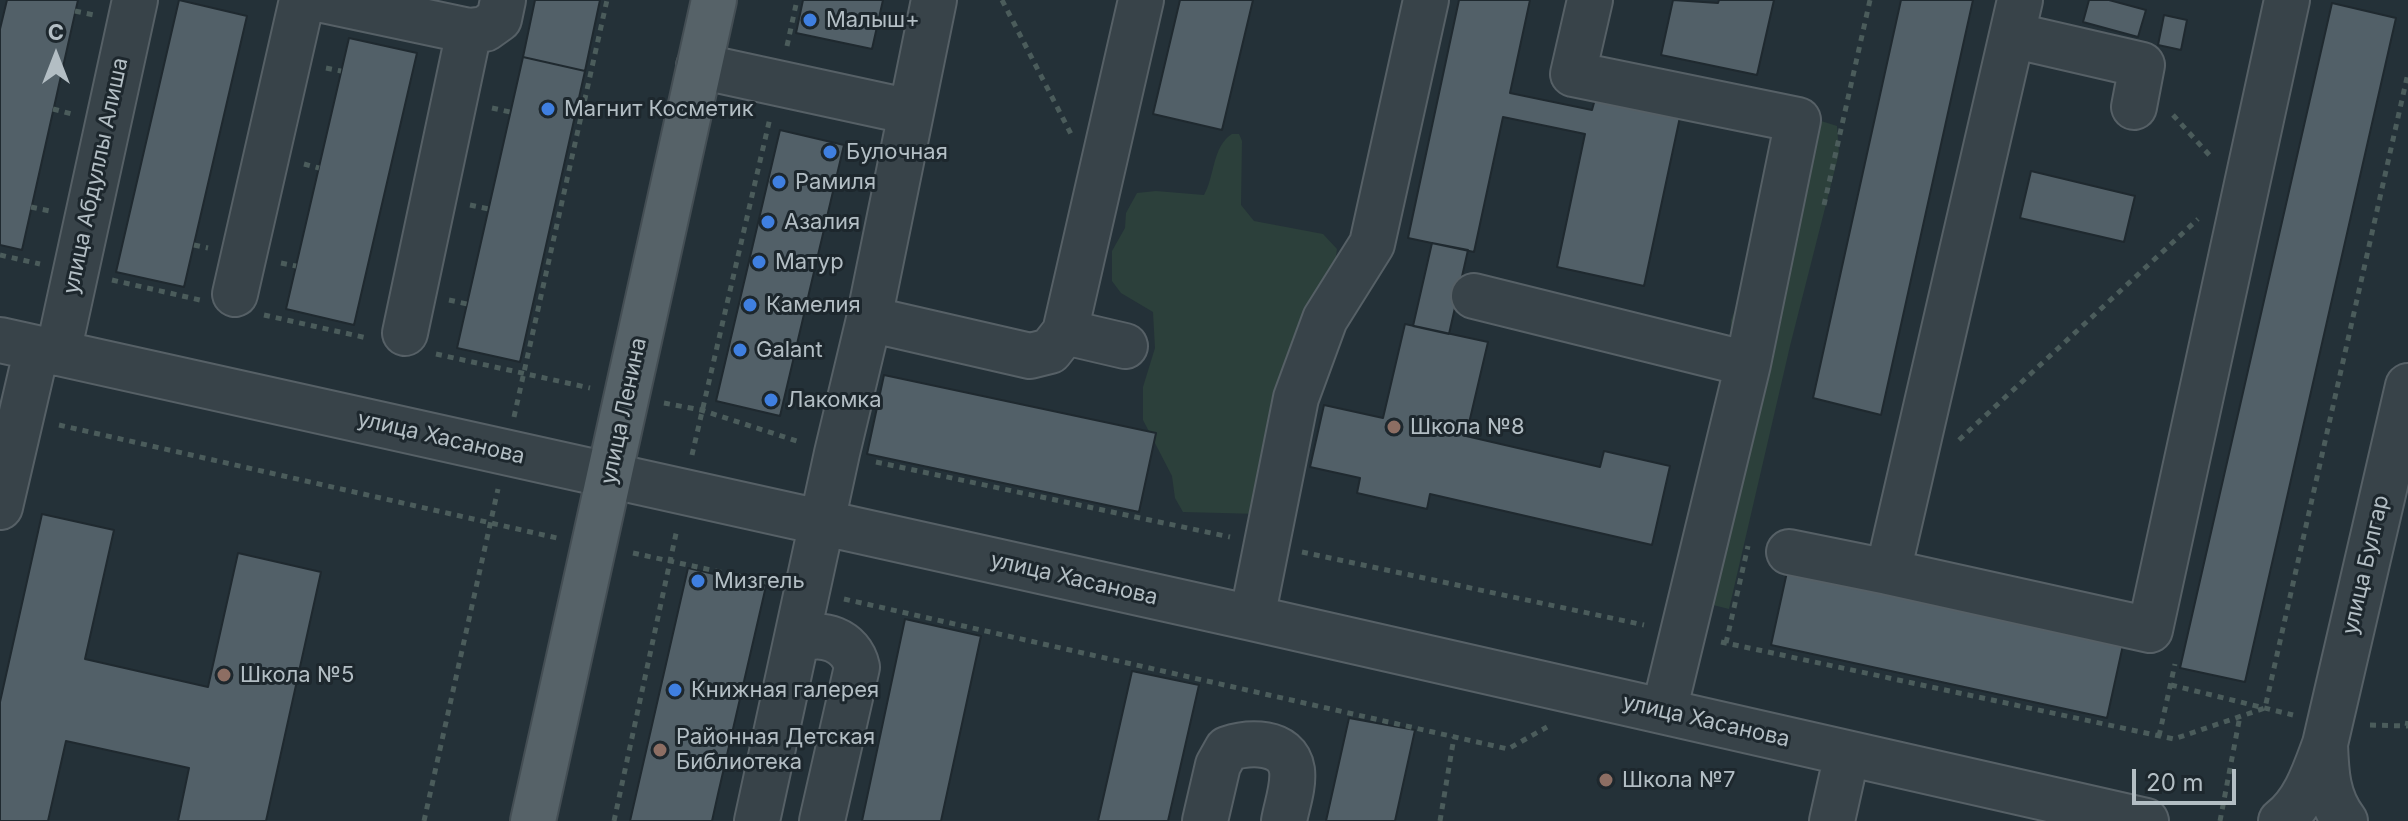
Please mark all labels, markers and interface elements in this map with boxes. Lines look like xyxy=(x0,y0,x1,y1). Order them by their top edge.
place label: Малыш+ xyxy=(826,7,920,33)
marker: Малыш+ xyxy=(801,11,819,29)
north arrow xyxy=(16,16,96,96)
text: С xyxy=(48,19,64,45)
street label: улица Абдуллы Алиша xyxy=(58,55,134,297)
place label: Магнит Косметик xyxy=(564,96,754,122)
marker: Магнит Косметик xyxy=(539,100,557,118)
place label: Булочная xyxy=(846,139,948,165)
marker: Булочная xyxy=(821,143,839,161)
place label: Рамиля xyxy=(795,169,876,195)
marker: Рамиля xyxy=(770,173,788,191)
place label: Азалия xyxy=(784,209,860,235)
marker: Азалия xyxy=(759,213,777,231)
place label: Матур xyxy=(775,249,844,275)
marker: Матур xyxy=(750,253,768,271)
place label: Камелия xyxy=(766,292,861,318)
marker: Камелия xyxy=(741,296,759,314)
street label: улица Ленина xyxy=(596,335,652,487)
place label: Galant xyxy=(756,337,823,363)
marker: Galant xyxy=(731,341,749,359)
place label: Лакомка xyxy=(787,387,882,413)
marker: Лакомка xyxy=(762,391,780,409)
street label: улица Хасанова xyxy=(355,406,527,470)
place label: Школа №8 xyxy=(1410,414,1525,440)
marker: Школа №8 xyxy=(1385,418,1403,436)
street label: улица Булгар xyxy=(2337,493,2395,637)
street label: улица Хасанова xyxy=(988,547,1160,611)
place label: Мизгель xyxy=(714,568,805,594)
marker: Мизгель xyxy=(689,572,707,590)
place label: Школа №5 xyxy=(240,662,354,688)
marker: Школа №5 xyxy=(215,666,233,684)
place label: Книжная галерея xyxy=(691,677,879,703)
marker: Книжная галерея xyxy=(666,681,684,699)
street label: улица Хасанова xyxy=(1620,689,1792,753)
place label: Районная Детская Библиотека xyxy=(676,724,875,776)
marker: Районная Детская Библиотека xyxy=(651,741,669,759)
scale bar xyxy=(2136,753,2240,803)
place label: Школа №7 xyxy=(1622,767,1735,793)
text: 20 m xyxy=(2146,768,2204,797)
marker: Школа №7 xyxy=(1597,771,1615,789)

